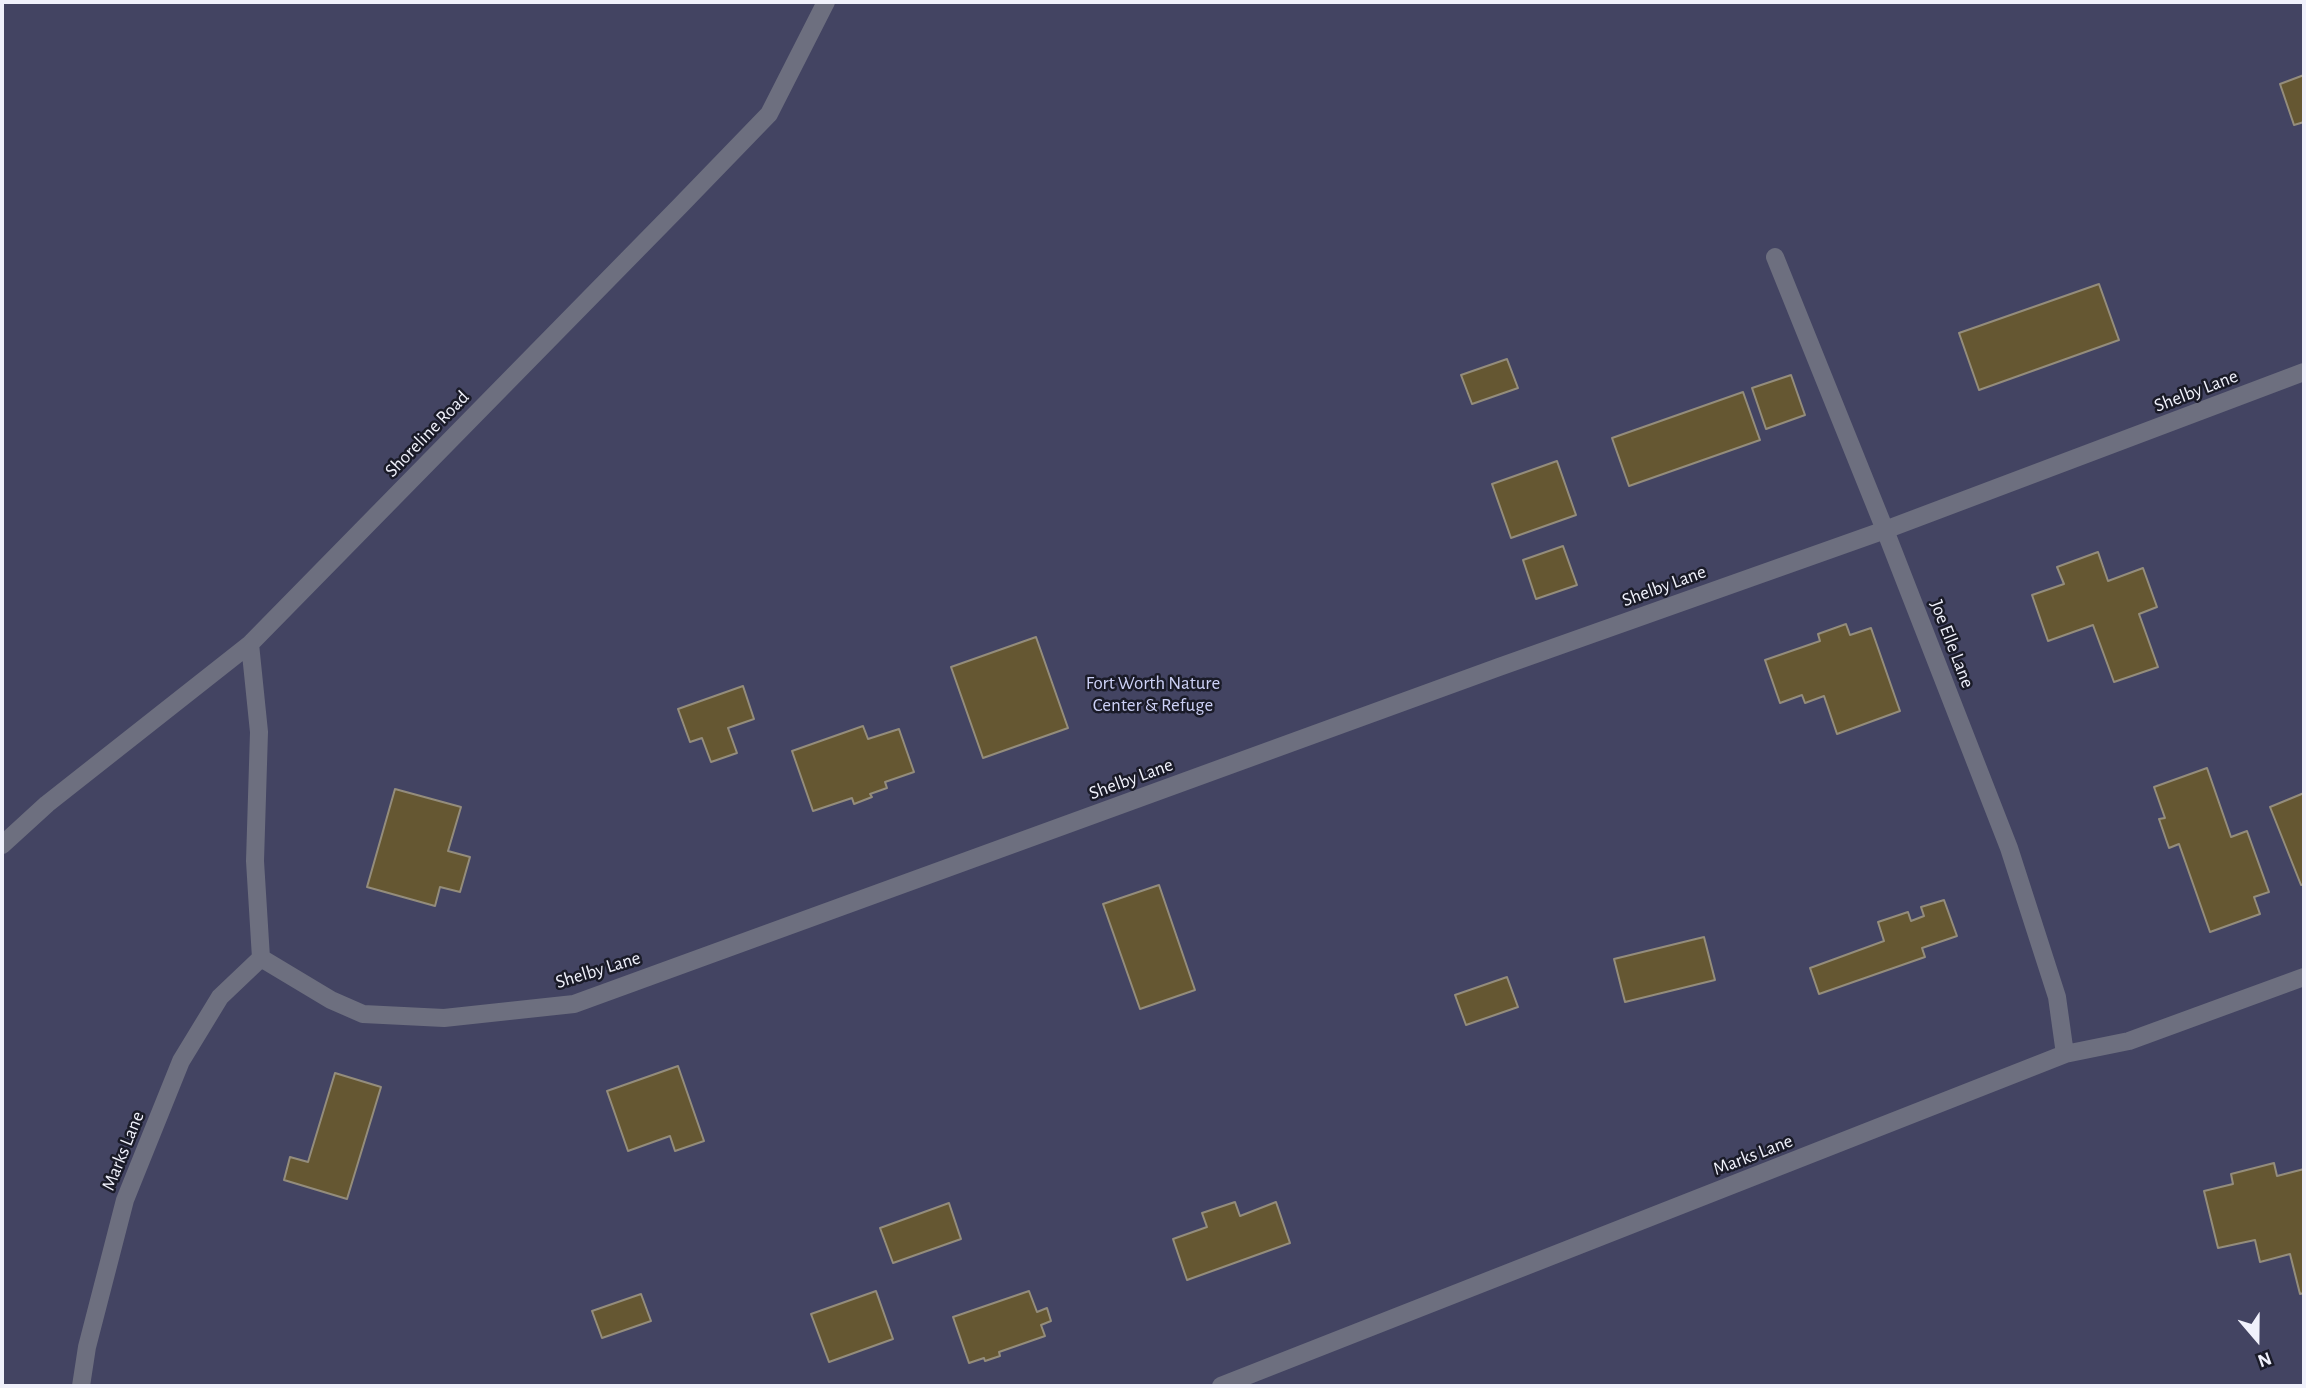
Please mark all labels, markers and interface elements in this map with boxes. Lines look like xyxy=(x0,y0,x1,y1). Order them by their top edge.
street label: Shelby Lane xyxy=(2151,365,2241,417)
street label: Shoreline Road xyxy=(380,386,474,482)
street label: Shelby Lane xyxy=(1619,560,1709,612)
street label: Joe Elle Lane xyxy=(1925,597,1979,691)
park label: Fort Worth Nature Center & Refuge xyxy=(1086,672,1220,716)
street label: Shelby Lane xyxy=(1086,753,1176,805)
street label: Shelby Lane xyxy=(553,946,643,994)
street label: Marks Lane xyxy=(97,1108,149,1194)
street label: Marks Lane xyxy=(1710,1129,1796,1181)
north arrow xyxy=(2222,1304,2292,1374)
text: N xyxy=(2255,1348,2274,1370)

